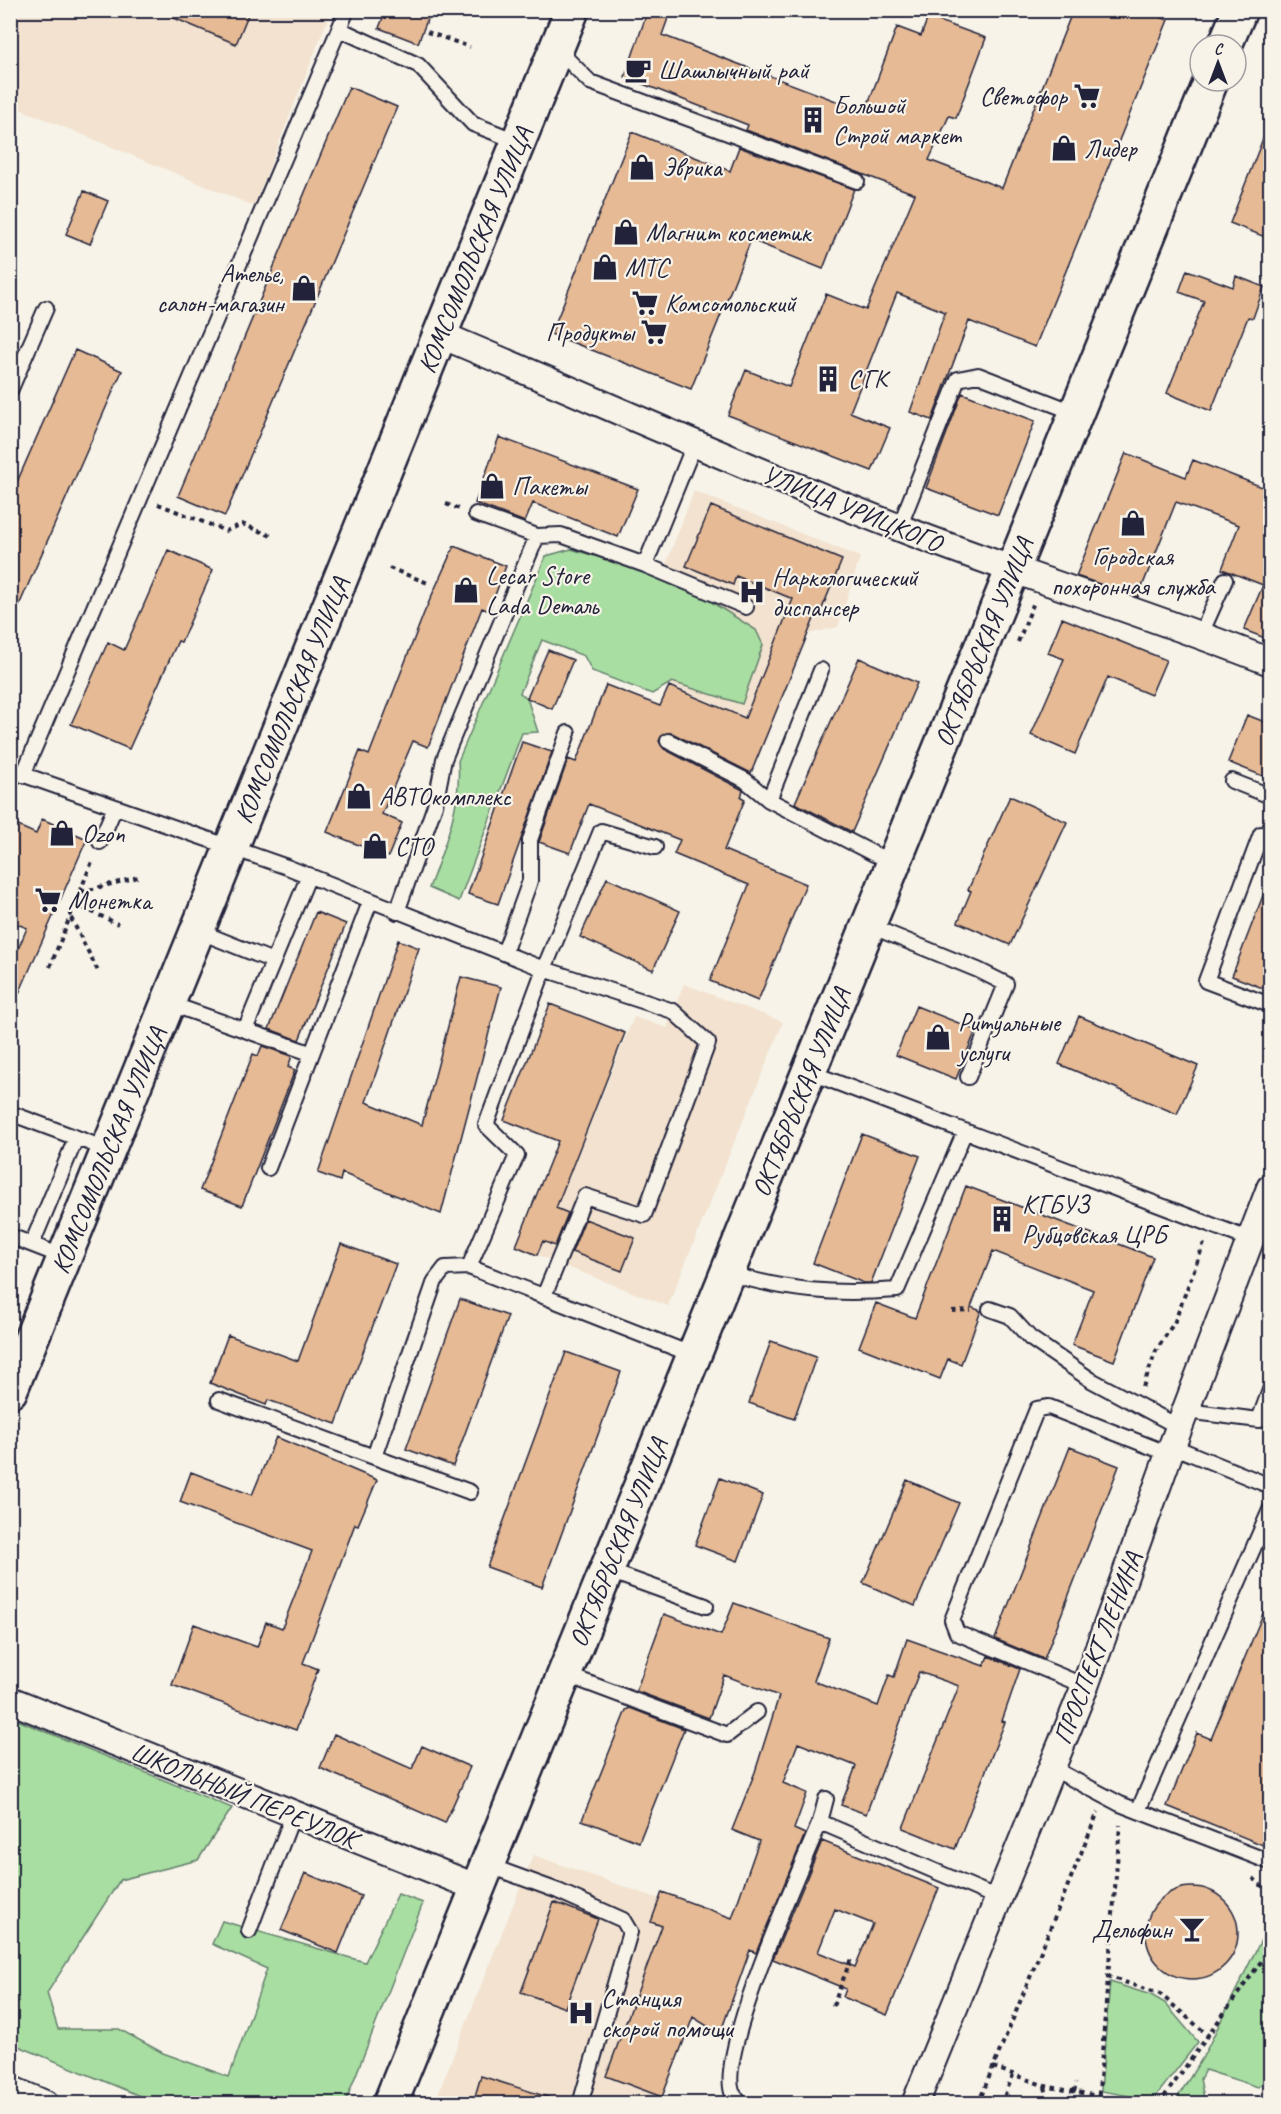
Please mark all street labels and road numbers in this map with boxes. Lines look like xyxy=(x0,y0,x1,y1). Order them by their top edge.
street label: КОМСОМОЛЬСКАЯ УЛИЦА xyxy=(410,121,540,378)
street label: УЛИЦА УРИЦКОГО xyxy=(757,458,949,561)
street label: ОКТЯБРЬСКАЯ УЛИЦА xyxy=(927,531,1042,751)
street label: КОМСОМОЛЬСКАЯ УЛИЦА xyxy=(227,571,357,828)
street label: ОКТЯБРЬСКАЯ УЛИЦА xyxy=(744,981,859,1201)
street label: КОМСОМОЛЬСКАЯ УЛИЦА xyxy=(44,1021,174,1278)
street label: ОКТЯБРЬСКАЯ УЛИЦА xyxy=(561,1432,676,1652)
street label: ПРОСПЕКТ ЛЕНИНА xyxy=(1046,1547,1150,1749)
street label: ШКОЛЬНЫЙ ПЕРЕУЛОК xyxy=(126,1735,366,1858)

